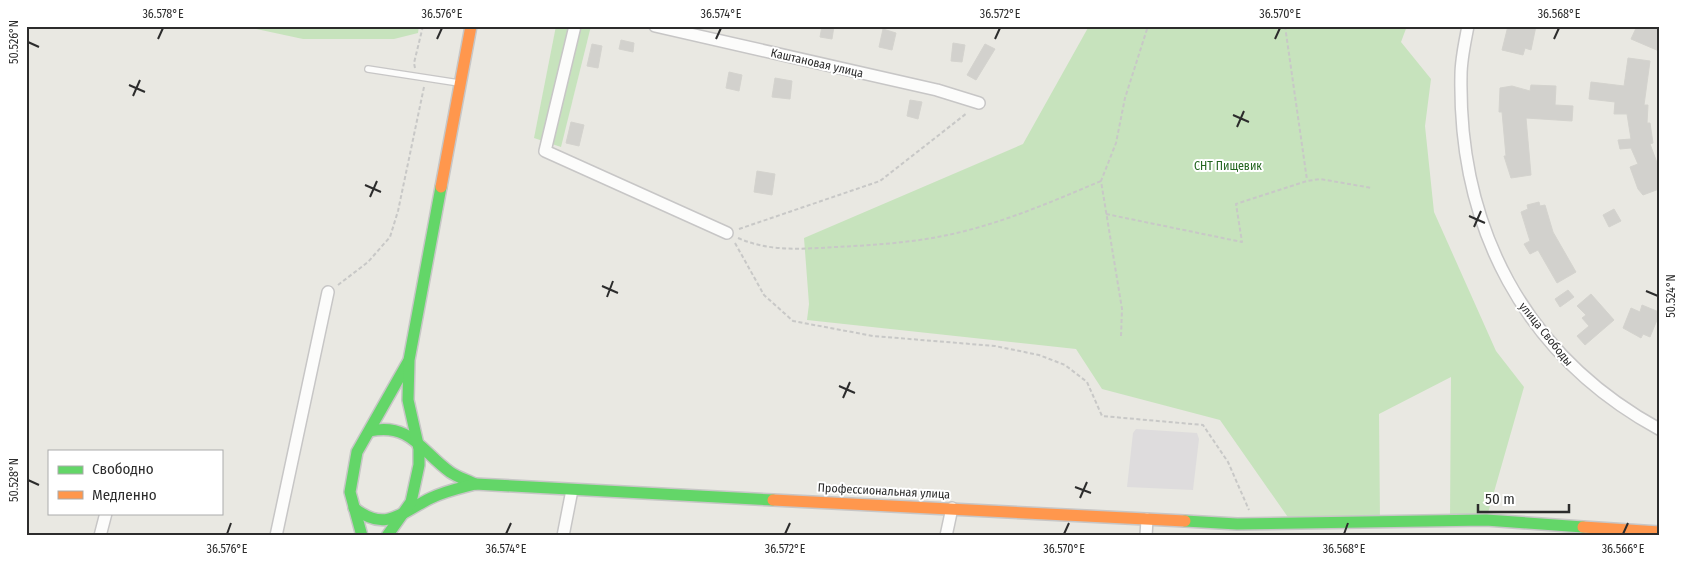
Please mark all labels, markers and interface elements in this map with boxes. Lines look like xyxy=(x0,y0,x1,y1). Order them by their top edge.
text: 36.578°E xyxy=(142,7,184,21)
text: 36.576°E xyxy=(422,7,463,21)
text: 36.574°E xyxy=(701,7,742,21)
text: 36.572°E xyxy=(980,7,1021,21)
text: 36.570°E xyxy=(1259,7,1301,21)
text: 36.568°E xyxy=(1538,7,1581,21)
text: 50.526°N xyxy=(7,20,21,64)
street label: Каштановая улица xyxy=(769,46,865,80)
park label: СНТ Пищевик xyxy=(1194,159,1262,173)
text: 50.524°N xyxy=(1664,274,1678,318)
street label: улица Свободы xyxy=(1516,299,1576,369)
legend xyxy=(48,450,222,514)
text: 50.528°N xyxy=(7,458,21,502)
text: Свободно xyxy=(92,460,154,478)
street label: Профессиональная улица xyxy=(817,481,951,501)
scale bar xyxy=(1478,482,1569,514)
text: Медленно xyxy=(92,486,157,504)
text: 50 m xyxy=(1485,490,1515,508)
text: 36.576°E xyxy=(207,542,248,556)
text: 36.574°E xyxy=(486,542,527,556)
text: 36.572°E xyxy=(765,542,806,556)
text: 36.570°E xyxy=(1043,542,1085,556)
text: 36.568°E xyxy=(1323,542,1366,556)
text: 36.566°E xyxy=(1602,542,1645,556)

